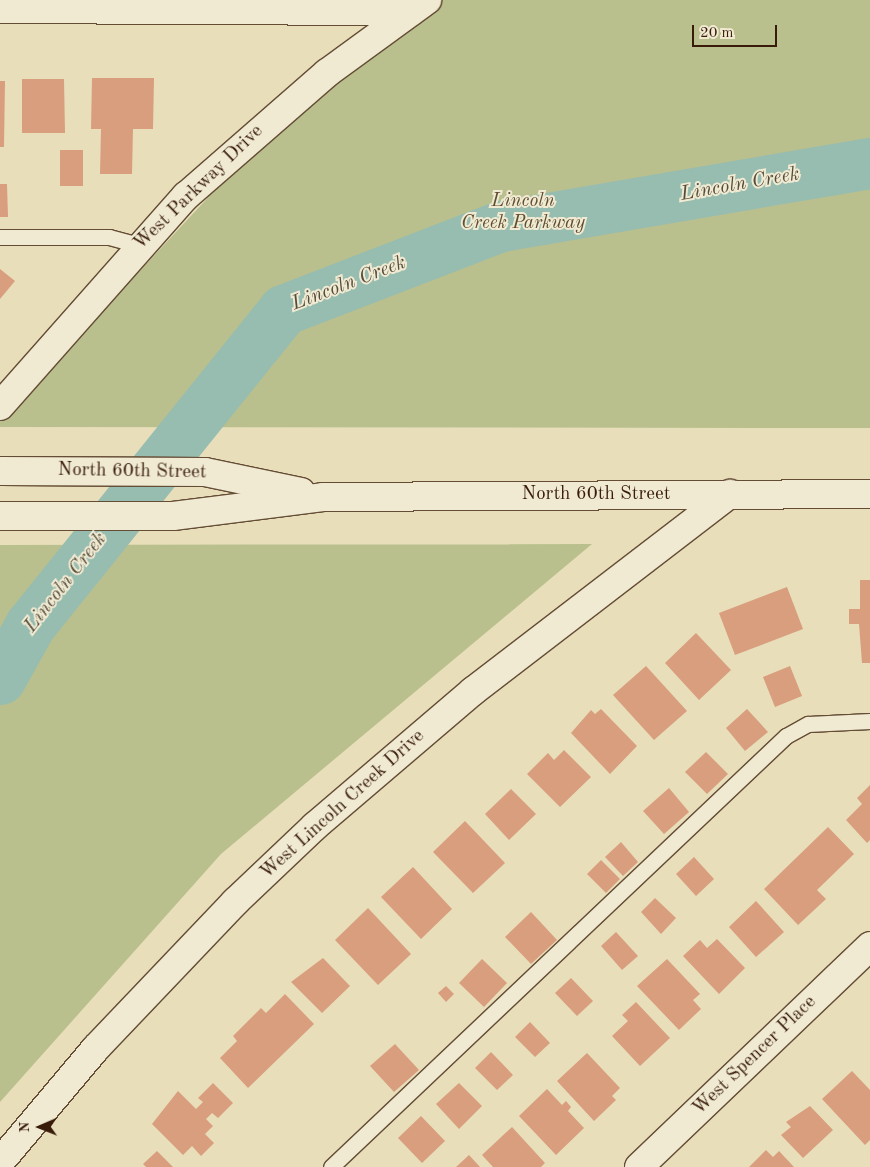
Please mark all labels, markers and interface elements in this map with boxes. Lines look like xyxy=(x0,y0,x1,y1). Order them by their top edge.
scale bar xyxy=(695,15,780,47)
text: 20 m xyxy=(700,26,734,41)
street label: West Parkway Drive xyxy=(130,120,268,256)
water label: Lincoln Creek xyxy=(679,163,801,207)
park label: Lincoln Creek Parkway xyxy=(461,191,585,235)
water label: Lincoln Creek xyxy=(288,251,410,317)
street label: North 60th Street xyxy=(57,459,207,485)
street label: North 60th Street xyxy=(522,484,670,506)
water label: Lincoln Creek xyxy=(19,528,113,638)
street label: West Lincoln Creek Drive xyxy=(256,725,430,885)
street label: West Spencer Place xyxy=(689,991,821,1121)
north arrow xyxy=(15,1102,65,1152)
text: N xyxy=(18,1122,32,1133)

